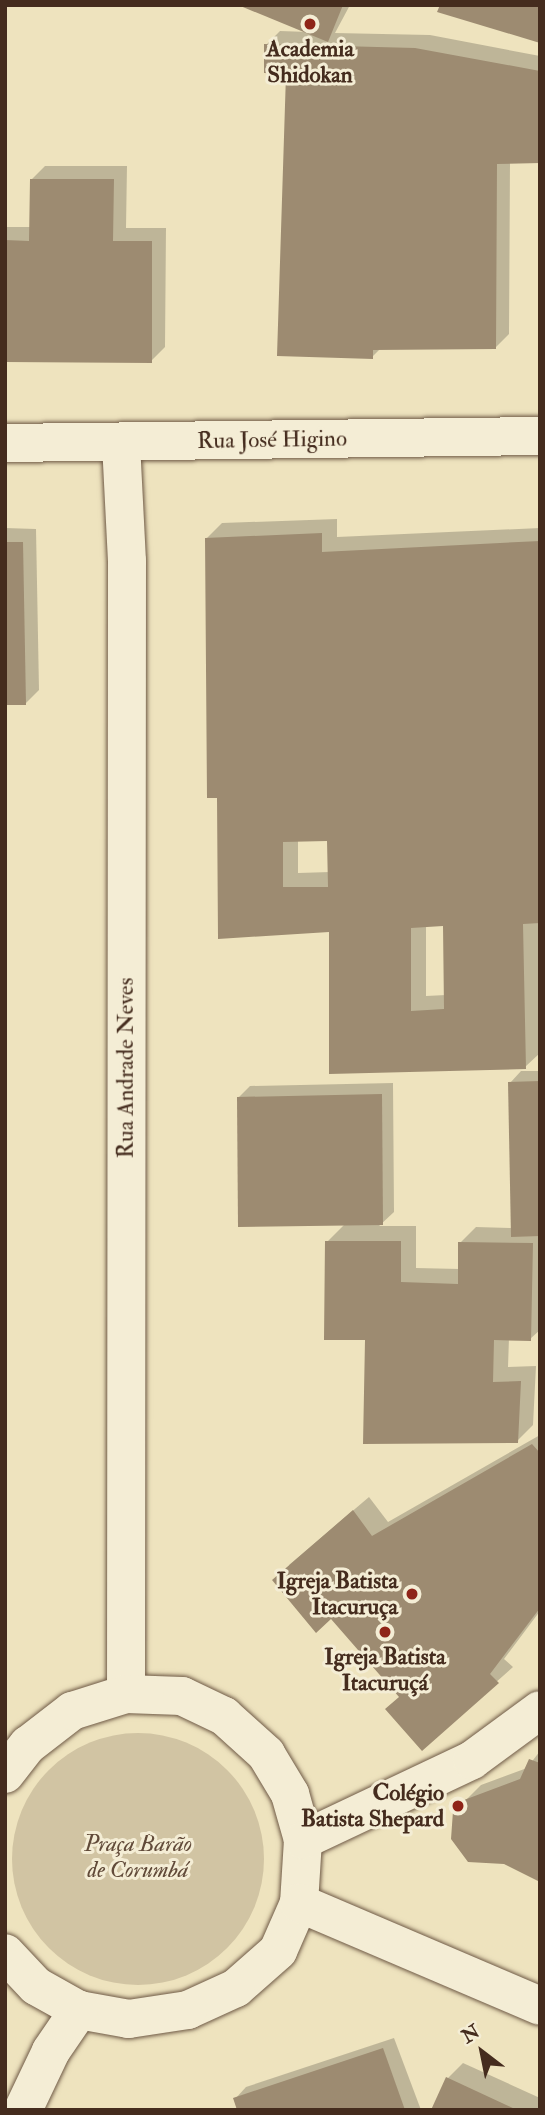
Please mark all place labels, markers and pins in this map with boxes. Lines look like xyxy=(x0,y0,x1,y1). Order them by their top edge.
marker: Academia Shidokan xyxy=(302,16,318,32)
place label: Academia Shidokan xyxy=(266,35,354,89)
place label: Igreja Batista Itacuruça xyxy=(277,1567,398,1621)
marker: Igreja Batista Itacuruça xyxy=(404,1586,420,1602)
marker: Igreja Batista Itacuruçá xyxy=(377,1624,393,1640)
place label: Igreja Batista Itacuruçá xyxy=(324,1643,446,1697)
place label: Colégio Batista Shepard xyxy=(301,1779,444,1833)
marker: Colégio Batista Shepard xyxy=(450,1798,466,1814)

